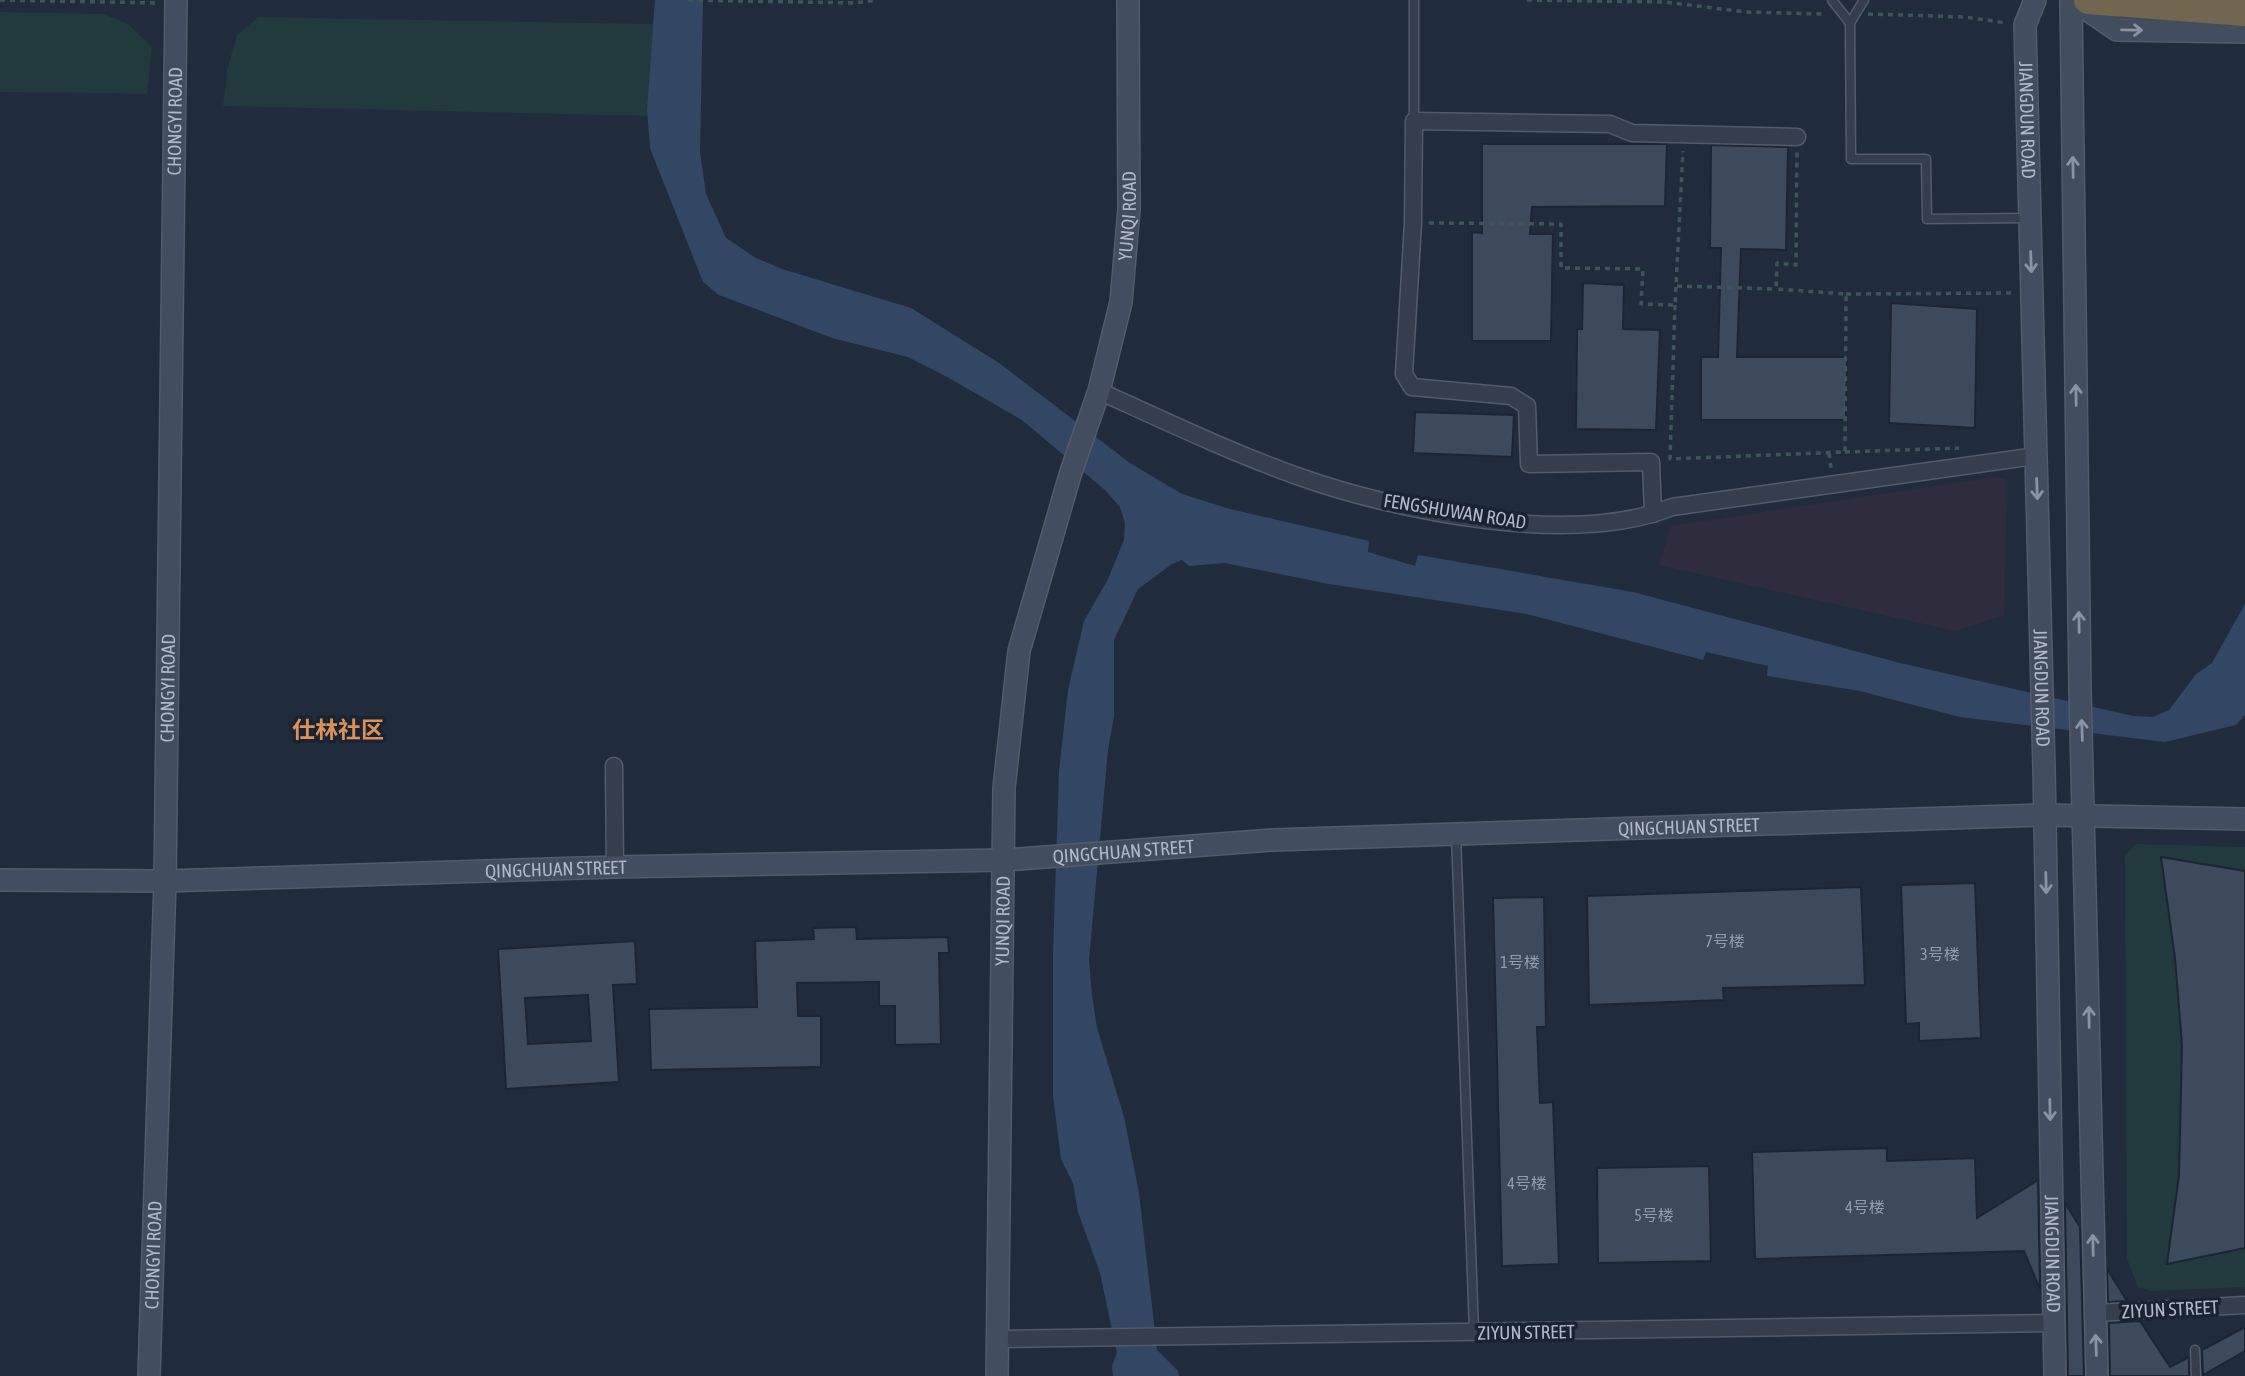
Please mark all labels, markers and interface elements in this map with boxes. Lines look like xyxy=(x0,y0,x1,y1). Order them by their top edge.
one-way arrow xyxy=(2120,23,2143,37)
street label: JIANGDUN ROAD xyxy=(2015,61,2040,179)
street label: CHONGYI ROAD xyxy=(163,67,186,176)
one-way arrow xyxy=(2066,156,2079,179)
street label: YUNQI ROAD xyxy=(1114,171,1140,262)
one-way arrow xyxy=(2024,250,2037,273)
one-way arrow xyxy=(2069,384,2083,407)
one-way arrow xyxy=(2030,478,2043,501)
street label: FENGSHUWAN ROAD xyxy=(1382,489,1528,533)
one-way arrow xyxy=(2073,611,2086,634)
street label: JIANGDUN ROAD xyxy=(2029,629,2054,747)
street label: CHONGYI ROAD xyxy=(156,634,179,743)
district label: 仕林社区 xyxy=(292,717,384,743)
one-way arrow xyxy=(2076,719,2089,742)
street label: QINGCHUAN STREET xyxy=(1618,813,1761,840)
street label: QINGCHUAN STREET xyxy=(1052,835,1195,867)
street label: QINGCHUAN STREET xyxy=(485,856,627,882)
one-way arrow xyxy=(2039,871,2053,894)
street label: YUNQI ROAD xyxy=(991,876,1014,966)
house number: 7号楼 xyxy=(1705,932,1745,950)
house number: 3号楼 xyxy=(1920,945,1960,963)
house number: 1号楼 xyxy=(1500,953,1540,971)
one-way arrow xyxy=(2082,1006,2095,1029)
one-way arrow xyxy=(2044,1099,2057,1122)
house number: 4号楼 xyxy=(1507,1174,1547,1192)
street label: JIANGDUN ROAD xyxy=(2041,1195,2065,1313)
house number: 4号楼 xyxy=(1845,1198,1885,1216)
street label: CHONGYI ROAD xyxy=(140,1201,166,1310)
house number: 5号楼 xyxy=(1634,1206,1674,1224)
one-way arrow xyxy=(2087,1234,2100,1257)
street label: ZIYUN STREET xyxy=(2121,1295,2220,1323)
street label: ZIYUN STREET xyxy=(1477,1320,1575,1344)
one-way arrow xyxy=(2090,1333,2103,1356)

